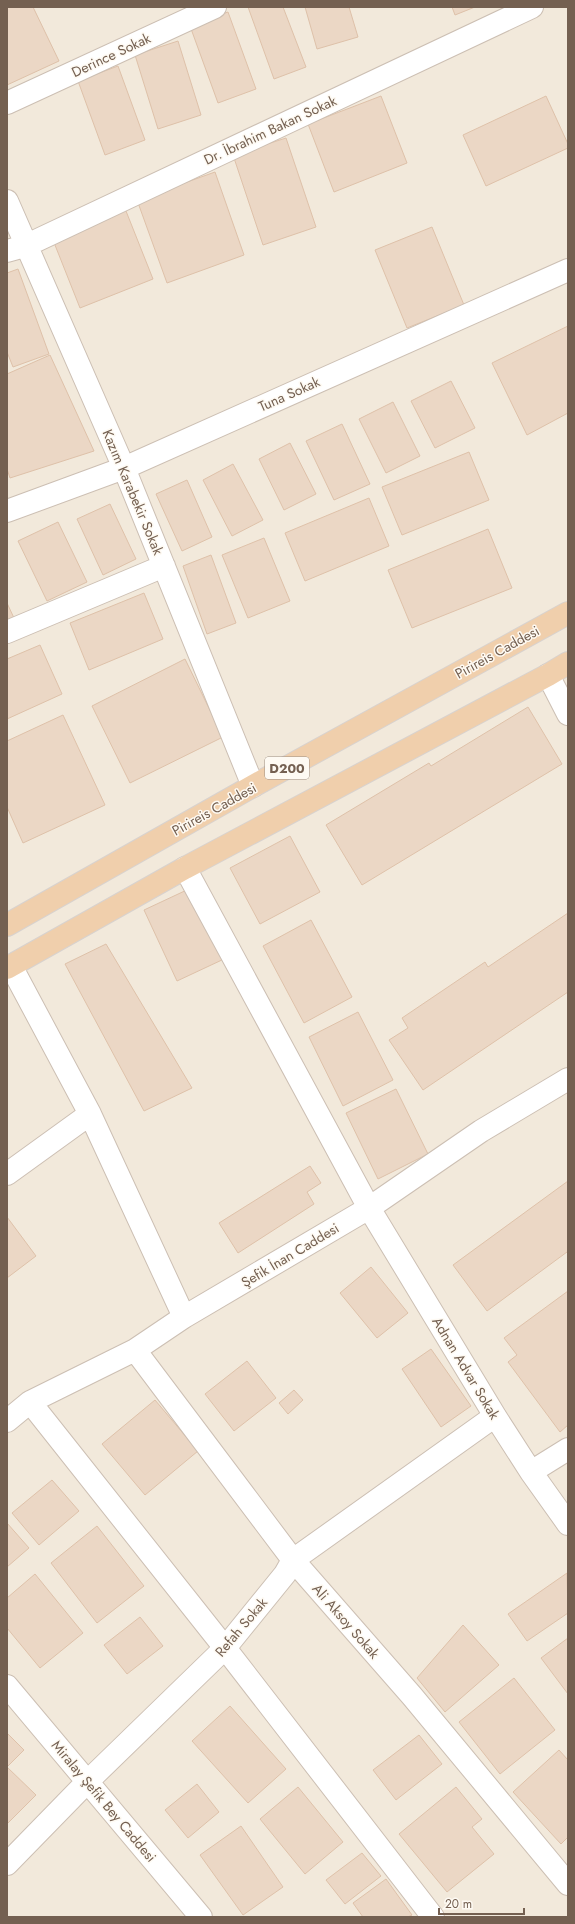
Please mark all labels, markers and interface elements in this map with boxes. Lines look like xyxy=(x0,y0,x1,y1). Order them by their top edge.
street label: Derince Sokak xyxy=(68,28,154,82)
street label: Dr. İbrahim Bakan Sokak xyxy=(200,90,340,170)
street label: Tuna Sokak xyxy=(255,371,324,416)
street label: Kazım Karabekir Sokak xyxy=(98,426,169,559)
street label: Pirireis Caddesi xyxy=(451,621,543,683)
road number: D200 xyxy=(265,757,309,779)
street label: Pirireis Caddesi xyxy=(168,778,260,840)
street label: Şefik İnan Caddesi xyxy=(237,1218,343,1292)
street label: Adnan Advar Sokak xyxy=(427,1313,505,1424)
street label: Ali Aksoy Sokak xyxy=(308,1579,385,1663)
street label: Refah Sokak xyxy=(210,1592,272,1661)
street label: Miralay Şefik Bey Caddesi xyxy=(47,1736,161,1866)
scale bar xyxy=(439,1890,524,1916)
text: 20 m xyxy=(445,1895,472,1913)

